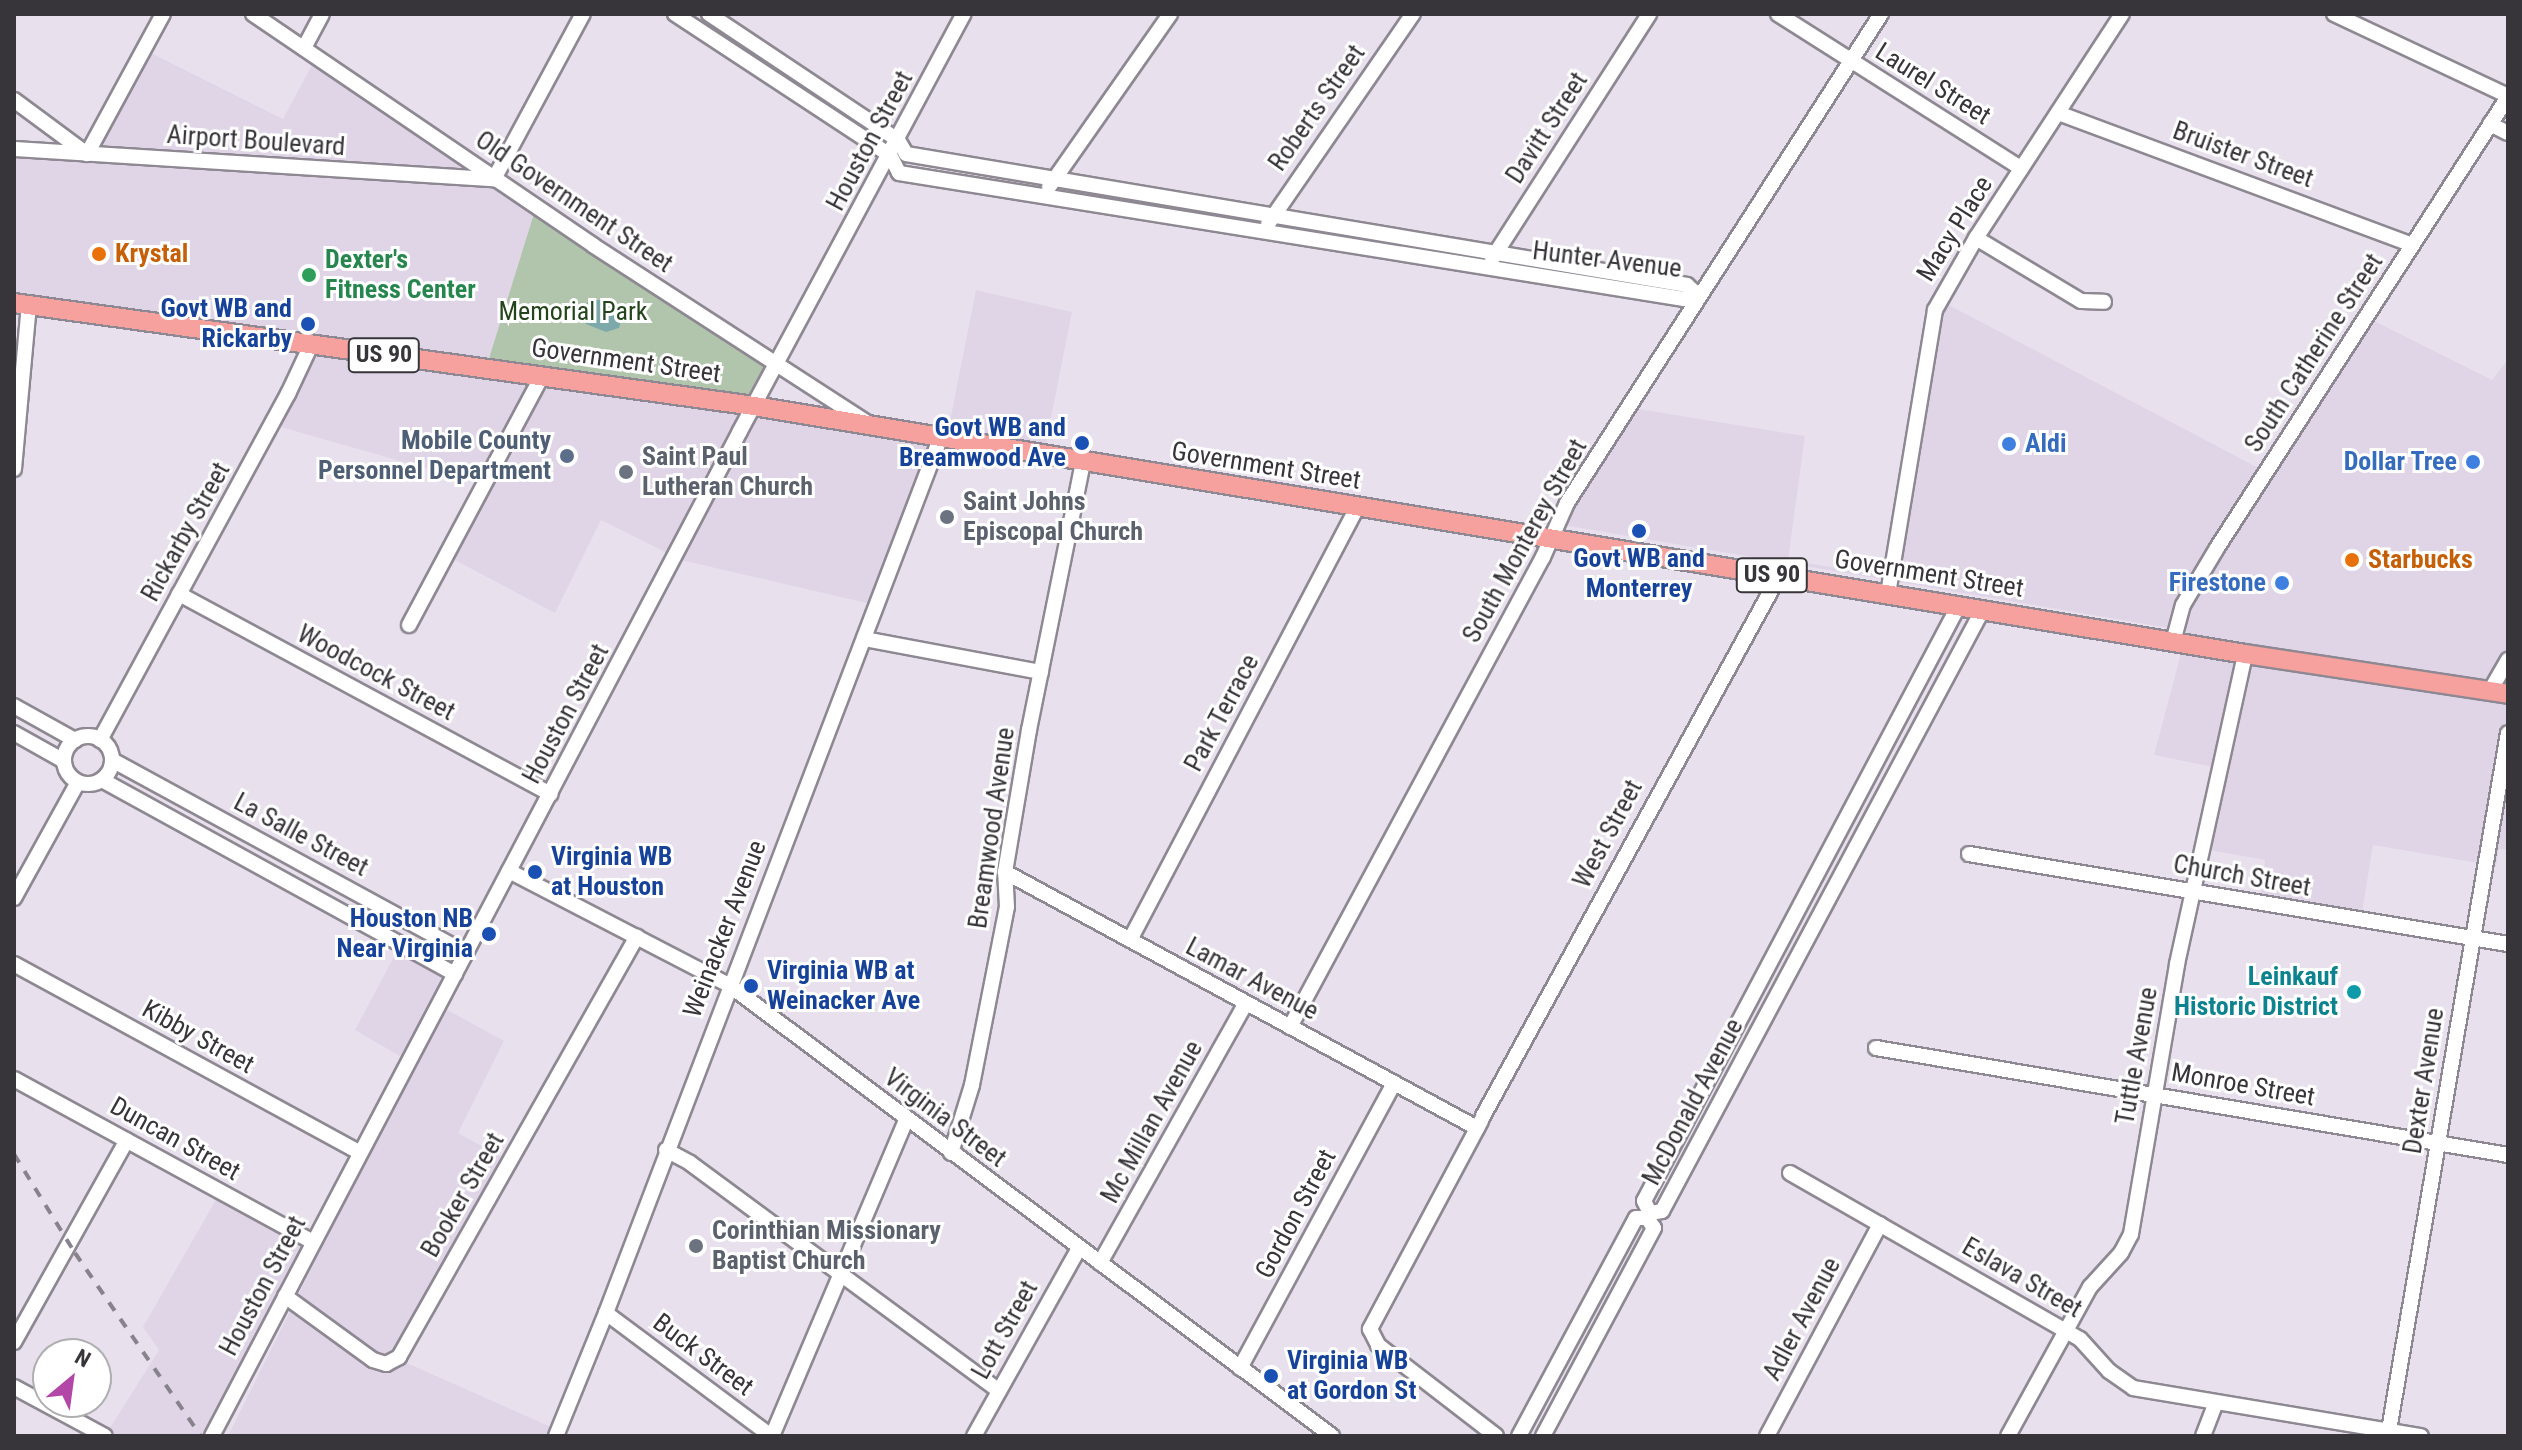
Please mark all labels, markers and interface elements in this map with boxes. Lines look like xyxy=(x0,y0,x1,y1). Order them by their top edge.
street label: Laurel Street xyxy=(1870,36,1996,132)
street label: Roberts Street xyxy=(1262,39,1372,177)
street label: Houston Street xyxy=(820,66,920,216)
street label: Davitt Street xyxy=(1499,66,1595,190)
street label: Bruister Street xyxy=(2169,115,2317,195)
street label: Airport Boulevard xyxy=(166,119,346,163)
street label: Old Government Street xyxy=(469,124,679,280)
street label: Macy Place xyxy=(1911,171,1999,287)
street label: Hunter Avenue xyxy=(1531,235,1683,285)
place label: Krystal xyxy=(115,238,188,270)
place label: Dexter's Fitness Center xyxy=(325,244,476,306)
marker: Krystal xyxy=(90,245,108,263)
street label: South Catherine Street xyxy=(2238,248,2390,458)
marker: Dexter's Fitness Center xyxy=(300,266,318,284)
place label: Govt WB and Rickarby xyxy=(160,293,292,354)
park label: Memorial Park xyxy=(498,296,648,328)
marker: Govt WB and Rickarby xyxy=(299,315,317,333)
street label: Government Street xyxy=(529,332,723,390)
road number: US 90 xyxy=(346,335,422,375)
place label: Govt WB and Breamwood Ave xyxy=(899,412,1066,474)
place label: Mobile County Personnel Department xyxy=(318,425,551,486)
place label: Aldi xyxy=(2025,428,2067,460)
marker: Govt WB and Breamwood Ave xyxy=(1073,434,1091,452)
street label: South Monterey Street xyxy=(1456,434,1594,648)
marker: Aldi xyxy=(2000,435,2018,453)
street label: Government Street xyxy=(1169,436,1363,496)
place label: Saint Paul Lutheran Church xyxy=(642,441,813,502)
place label: Dollar Tree xyxy=(2343,446,2457,478)
marker: Mobile County Personnel Department xyxy=(558,447,576,465)
marker: Dollar Tree xyxy=(2464,453,2482,471)
street label: Rickarby Street xyxy=(135,457,237,607)
marker: Saint Paul Lutheran Church xyxy=(617,463,635,481)
place label: Saint Johns Episcopal Church xyxy=(963,486,1143,548)
marker: Saint Johns Episcopal Church xyxy=(938,508,956,526)
marker: Govt WB and Monterrey xyxy=(1630,522,1648,540)
place label: Govt WB and Monterrey xyxy=(1573,543,1705,604)
street label: Government Street xyxy=(1832,544,2026,604)
place label: Starbucks xyxy=(2368,544,2473,576)
marker: Starbucks xyxy=(2343,551,2361,569)
road number: US 90 xyxy=(1734,555,1810,595)
place label: Firestone xyxy=(2169,567,2266,599)
marker: Firestone xyxy=(2273,574,2291,592)
street label: Woodcock Street xyxy=(292,618,460,728)
street label: Houston Street xyxy=(516,639,616,789)
street label: Park Terrace xyxy=(1178,649,1266,777)
street label: Breamwood Avenue xyxy=(962,725,1022,931)
street label: West Street xyxy=(1567,775,1649,893)
street label: La Salle Street xyxy=(228,787,374,883)
street label: Weinacker Avenue xyxy=(677,836,773,1022)
place label: Virginia WB at Houston xyxy=(551,841,672,902)
street label: Church Street xyxy=(2171,849,2313,903)
marker: Virginia WB at Houston xyxy=(526,863,544,881)
place label: Houston NB Near Virginia xyxy=(337,903,473,964)
marker: Houston NB Near Virginia xyxy=(480,925,498,943)
street label: Lamar Avenue xyxy=(1180,931,1324,1027)
place label: Virginia WB at Weinacker Ave xyxy=(767,955,920,1016)
place label: Leinkauf Historic District xyxy=(2174,961,2338,1022)
marker: Virginia WB at Weinacker Ave xyxy=(742,977,760,995)
marker: Leinkauf Historic District xyxy=(2345,983,2363,1001)
street label: Tuttle Avenue xyxy=(2110,985,2164,1127)
street label: Kibby Street xyxy=(136,993,260,1081)
street label: Dexter Avenue xyxy=(2397,1006,2451,1156)
street label: McDonald Avenue xyxy=(1636,1013,1750,1191)
street label: Mc Millan Avenue xyxy=(1094,1035,1210,1209)
street label: Monroe Street xyxy=(2169,1057,2317,1113)
street label: Virginia Street xyxy=(878,1062,1012,1174)
street label: Duncan Street xyxy=(104,1090,246,1188)
street label: Booker Street xyxy=(415,1127,511,1263)
street label: Gordon Street xyxy=(1249,1144,1343,1284)
street label: Houston Street xyxy=(213,1211,313,1361)
place label: Corinthian Missionary Baptist Church xyxy=(712,1215,941,1276)
street label: Eslava Street xyxy=(1956,1231,2088,1325)
marker: Corinthian Missionary Baptist Church xyxy=(687,1237,705,1255)
street label: Adler Avenue xyxy=(1757,1252,1847,1386)
street label: Lott Street xyxy=(965,1275,1045,1385)
street label: Buck Street xyxy=(647,1307,759,1403)
north arrow xyxy=(32,1338,112,1418)
text: N xyxy=(71,1344,95,1373)
place label: Virginia WB at Gordon St xyxy=(1287,1345,1416,1406)
marker: Virginia WB at Gordon St xyxy=(1262,1367,1280,1385)

